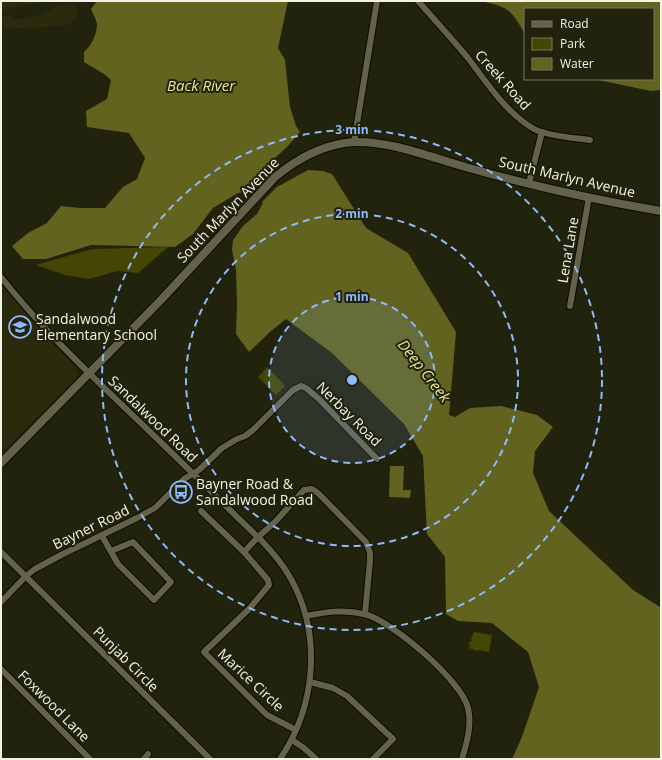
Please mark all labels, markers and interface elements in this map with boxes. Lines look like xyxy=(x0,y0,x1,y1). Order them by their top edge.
legend xyxy=(524,8,654,80)
text: Road xyxy=(560,15,589,32)
text: Park xyxy=(560,35,586,52)
street label: Creek Road xyxy=(471,46,535,114)
text: Water xyxy=(560,55,594,72)
water label: Back River xyxy=(167,75,236,95)
text: 3 min xyxy=(335,121,369,138)
street label: South Marlyn Avenue xyxy=(497,152,637,201)
street label: South Marlyn Avenue xyxy=(172,153,283,266)
text: 2 min xyxy=(335,205,369,222)
street label: Lena Lane xyxy=(552,215,583,284)
text: 1 min xyxy=(335,288,369,305)
place label: Sandalwood Elementary School xyxy=(36,309,157,344)
school or university icon: Sandalwood Elementary School xyxy=(7,314,33,340)
water label: Deep Creek xyxy=(394,335,456,406)
street label: Sandalwood Road xyxy=(105,371,202,466)
centre of rings xyxy=(345,373,359,387)
street label: Nerbay Road xyxy=(313,377,386,450)
place label: Bayner Road & Sandalwood Road xyxy=(196,474,313,509)
bus stop icon: Bayner Road & Sandalwood Road xyxy=(168,479,194,505)
street label: Bayner Road xyxy=(49,500,132,553)
street label: Punjab Circle xyxy=(89,622,163,696)
street label: Marice Circle xyxy=(214,644,289,715)
street label: Foxwood Lane xyxy=(14,666,95,746)

